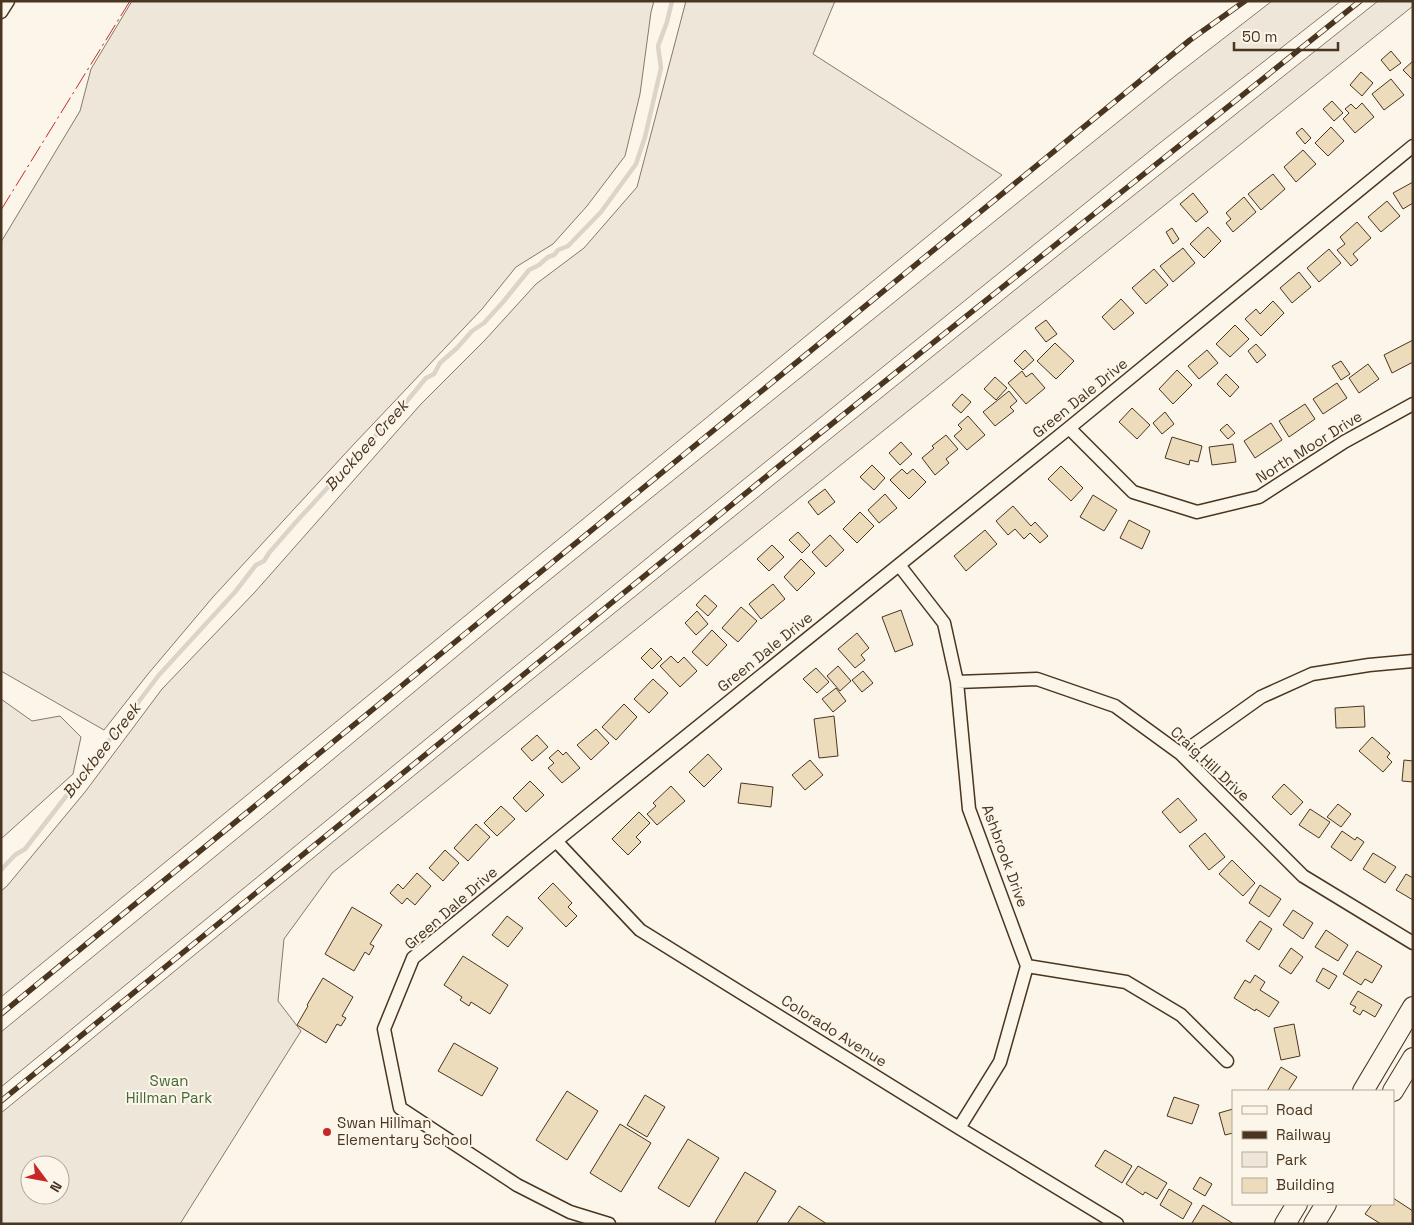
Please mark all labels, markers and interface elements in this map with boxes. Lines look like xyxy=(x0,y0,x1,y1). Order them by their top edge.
scale bar xyxy=(1234,20,1338,52)
text: 50 m xyxy=(1242,27,1277,46)
street label: Green Dale Drive xyxy=(1028,353,1131,442)
water label: Buckbee Creek xyxy=(320,394,414,495)
street label: North Moor Drive xyxy=(1252,406,1366,487)
street label: Green Dale Drive xyxy=(713,607,816,696)
water label: Buckbee Creek xyxy=(58,696,147,802)
street label: Craig Hill Drive xyxy=(1167,722,1254,805)
street label: Ashbrook Drive xyxy=(978,802,1033,910)
street label: Green Dale Drive xyxy=(400,862,501,953)
street label: Colorado Avenue xyxy=(778,990,891,1071)
park label: Swan Hillman Park xyxy=(126,1071,212,1107)
legend xyxy=(1232,1090,1394,1205)
text: Road xyxy=(1276,1100,1313,1119)
place label: Swan Hillman Elementary School xyxy=(337,1113,473,1149)
text: Railway xyxy=(1276,1125,1331,1144)
marker: Swan Hillman Elementary School xyxy=(321,1126,333,1138)
text: Park xyxy=(1276,1150,1307,1169)
north arrow xyxy=(20,1155,70,1205)
text: Building xyxy=(1276,1175,1335,1194)
text: N xyxy=(46,1178,66,1196)

